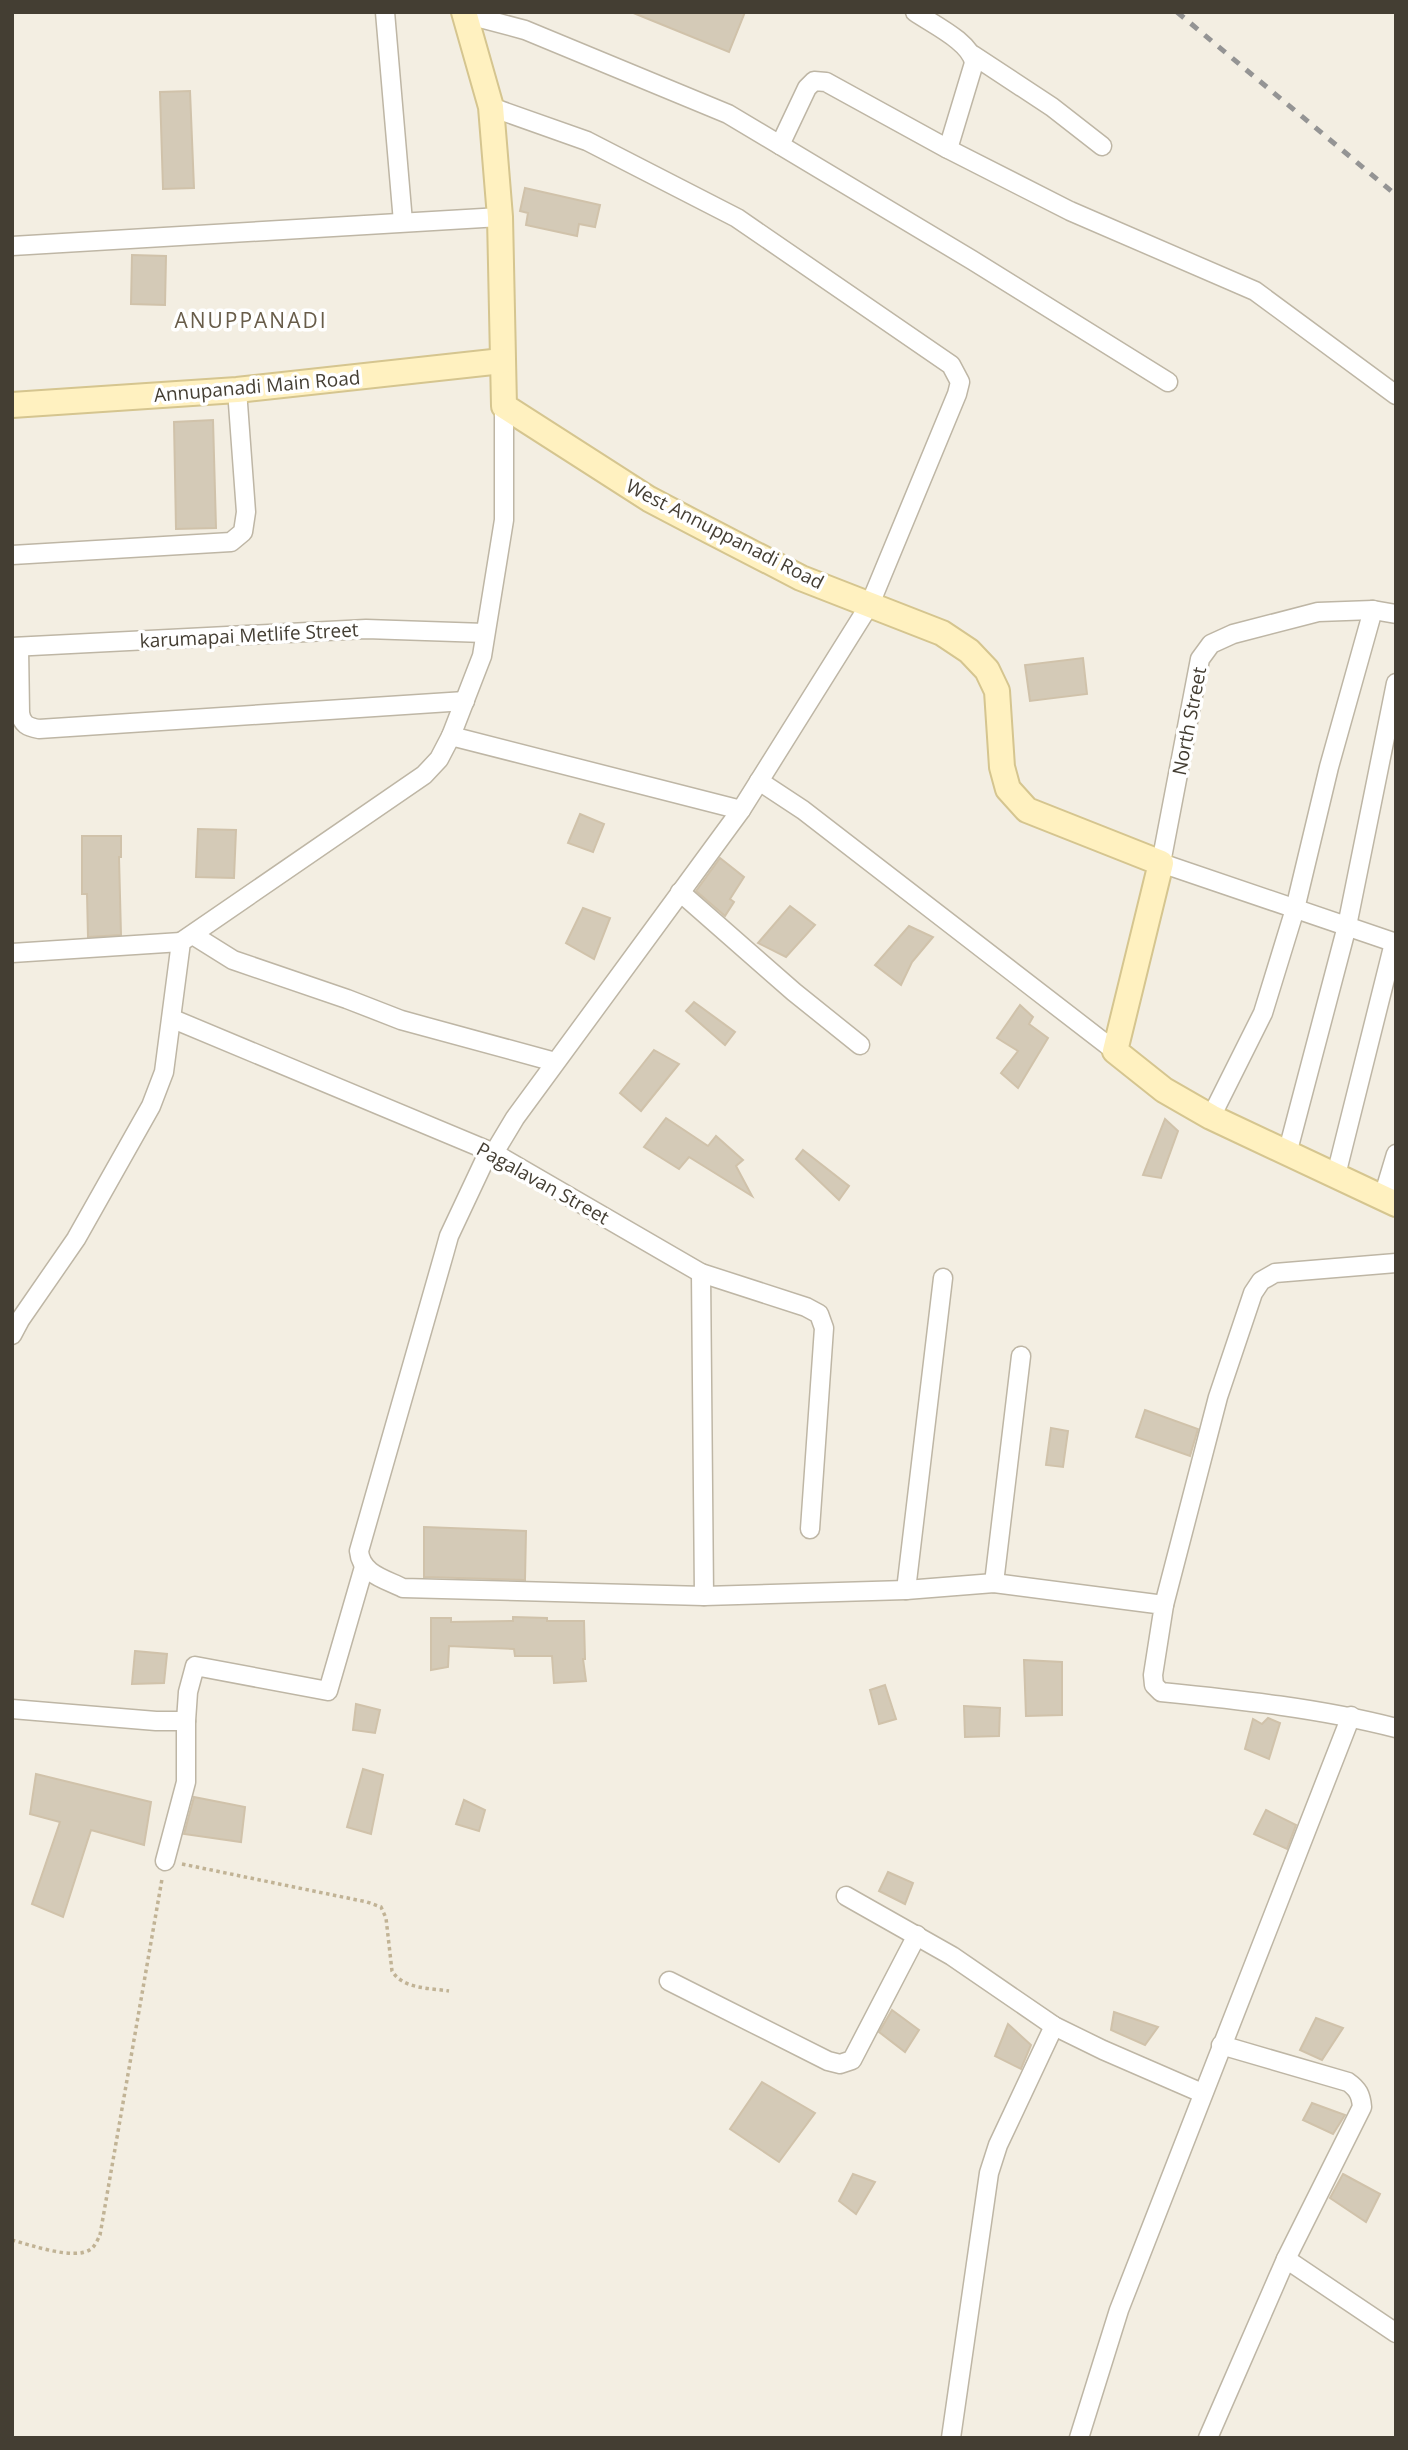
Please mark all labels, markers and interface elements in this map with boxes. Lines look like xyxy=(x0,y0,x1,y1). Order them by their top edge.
district label: ANUPPANADI xyxy=(174,306,328,334)
street label: Annupanadi Main Road xyxy=(153,364,361,408)
street label: West Annuppanadi Road xyxy=(622,473,828,595)
street label: karumapai Metlife Street xyxy=(139,616,359,654)
street label: North Street xyxy=(1166,664,1212,777)
street label: Pagalavan Street xyxy=(472,1136,614,1230)

